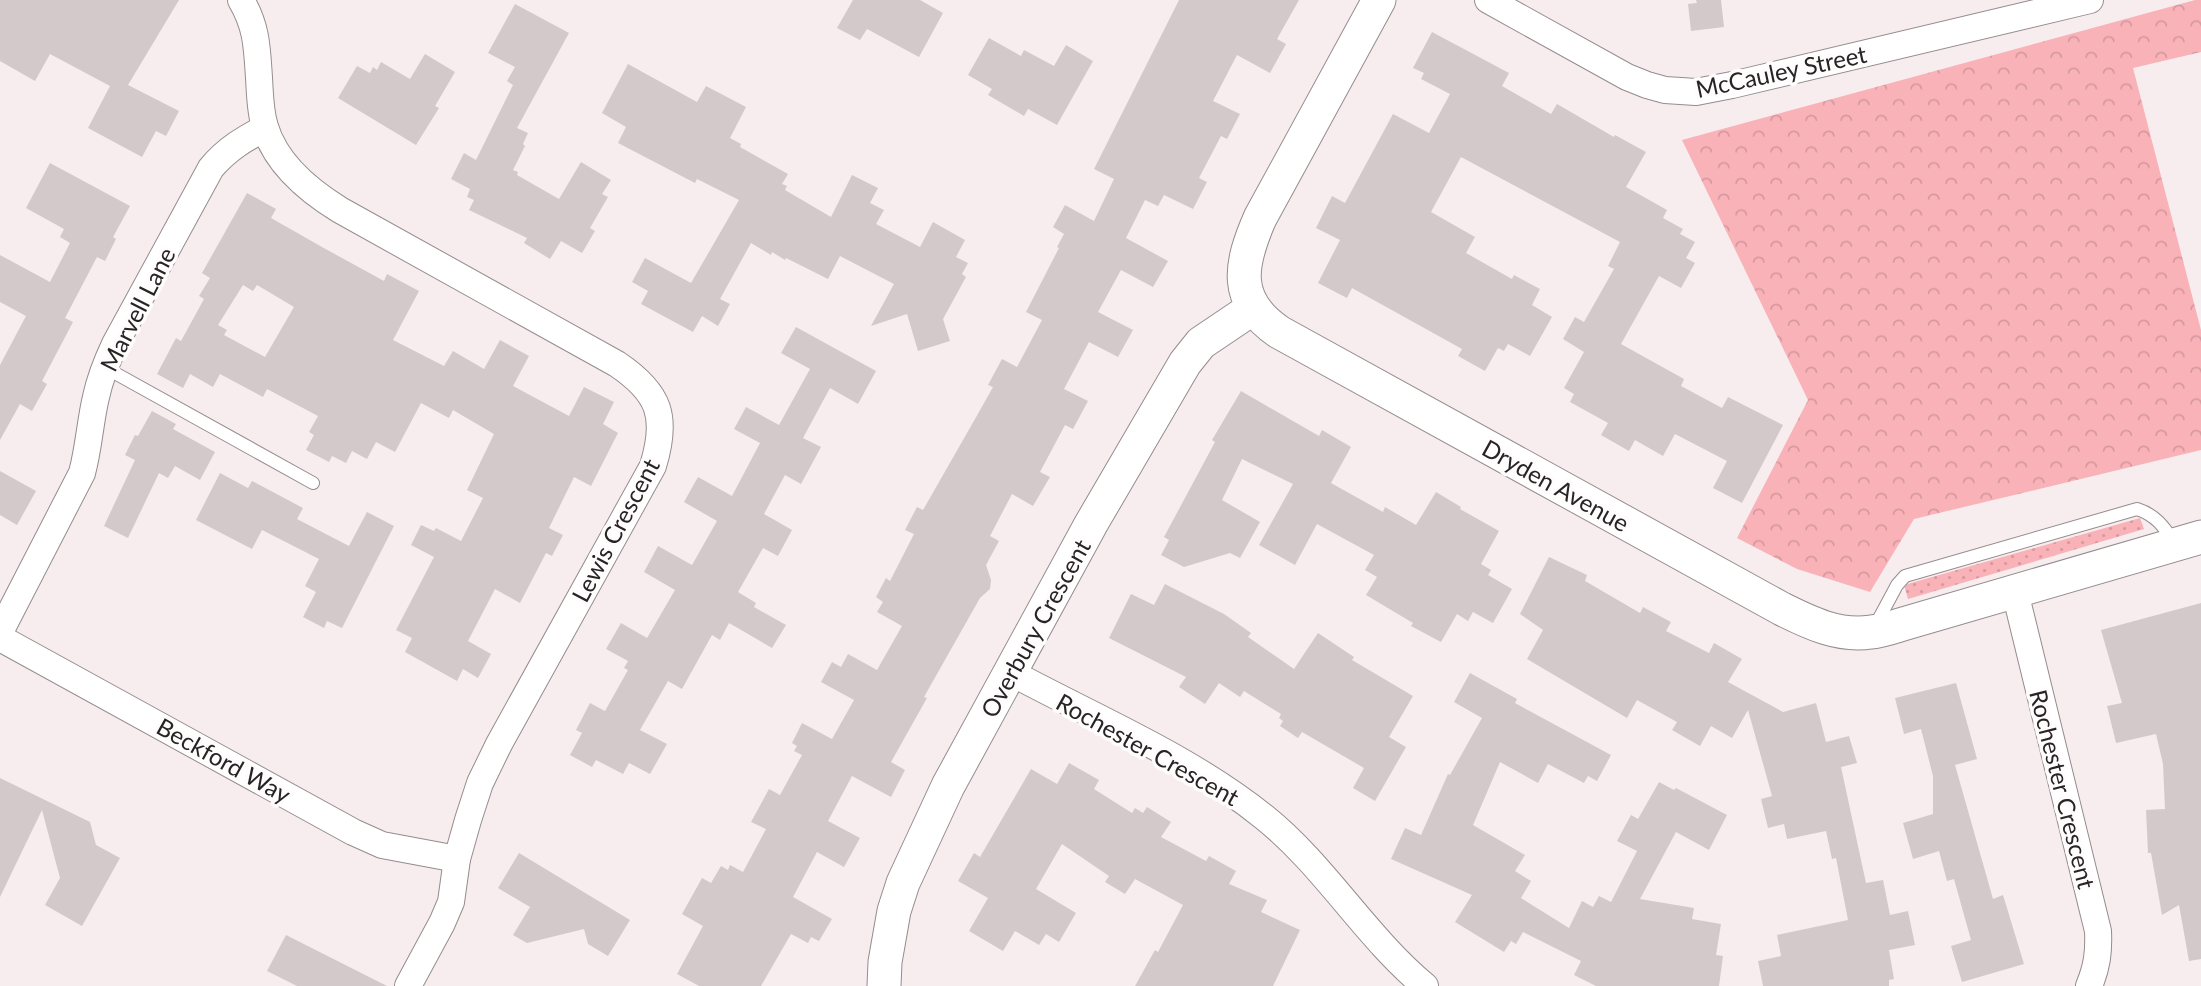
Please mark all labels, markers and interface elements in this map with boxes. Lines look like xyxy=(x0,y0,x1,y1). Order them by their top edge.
street label: McCauley Street xyxy=(1693,39,1869,103)
street label: Marvell Lane xyxy=(93,242,181,376)
street label: Dryden Avenue xyxy=(1478,433,1634,537)
street label: Lewis Crescent xyxy=(565,453,665,607)
street label: Overbury Crescent xyxy=(974,534,1096,722)
street label: Rochester Crescent xyxy=(2024,686,2102,892)
street label: Rochester Crescent xyxy=(1052,687,1245,811)
street label: Beckford Way xyxy=(152,711,296,809)

